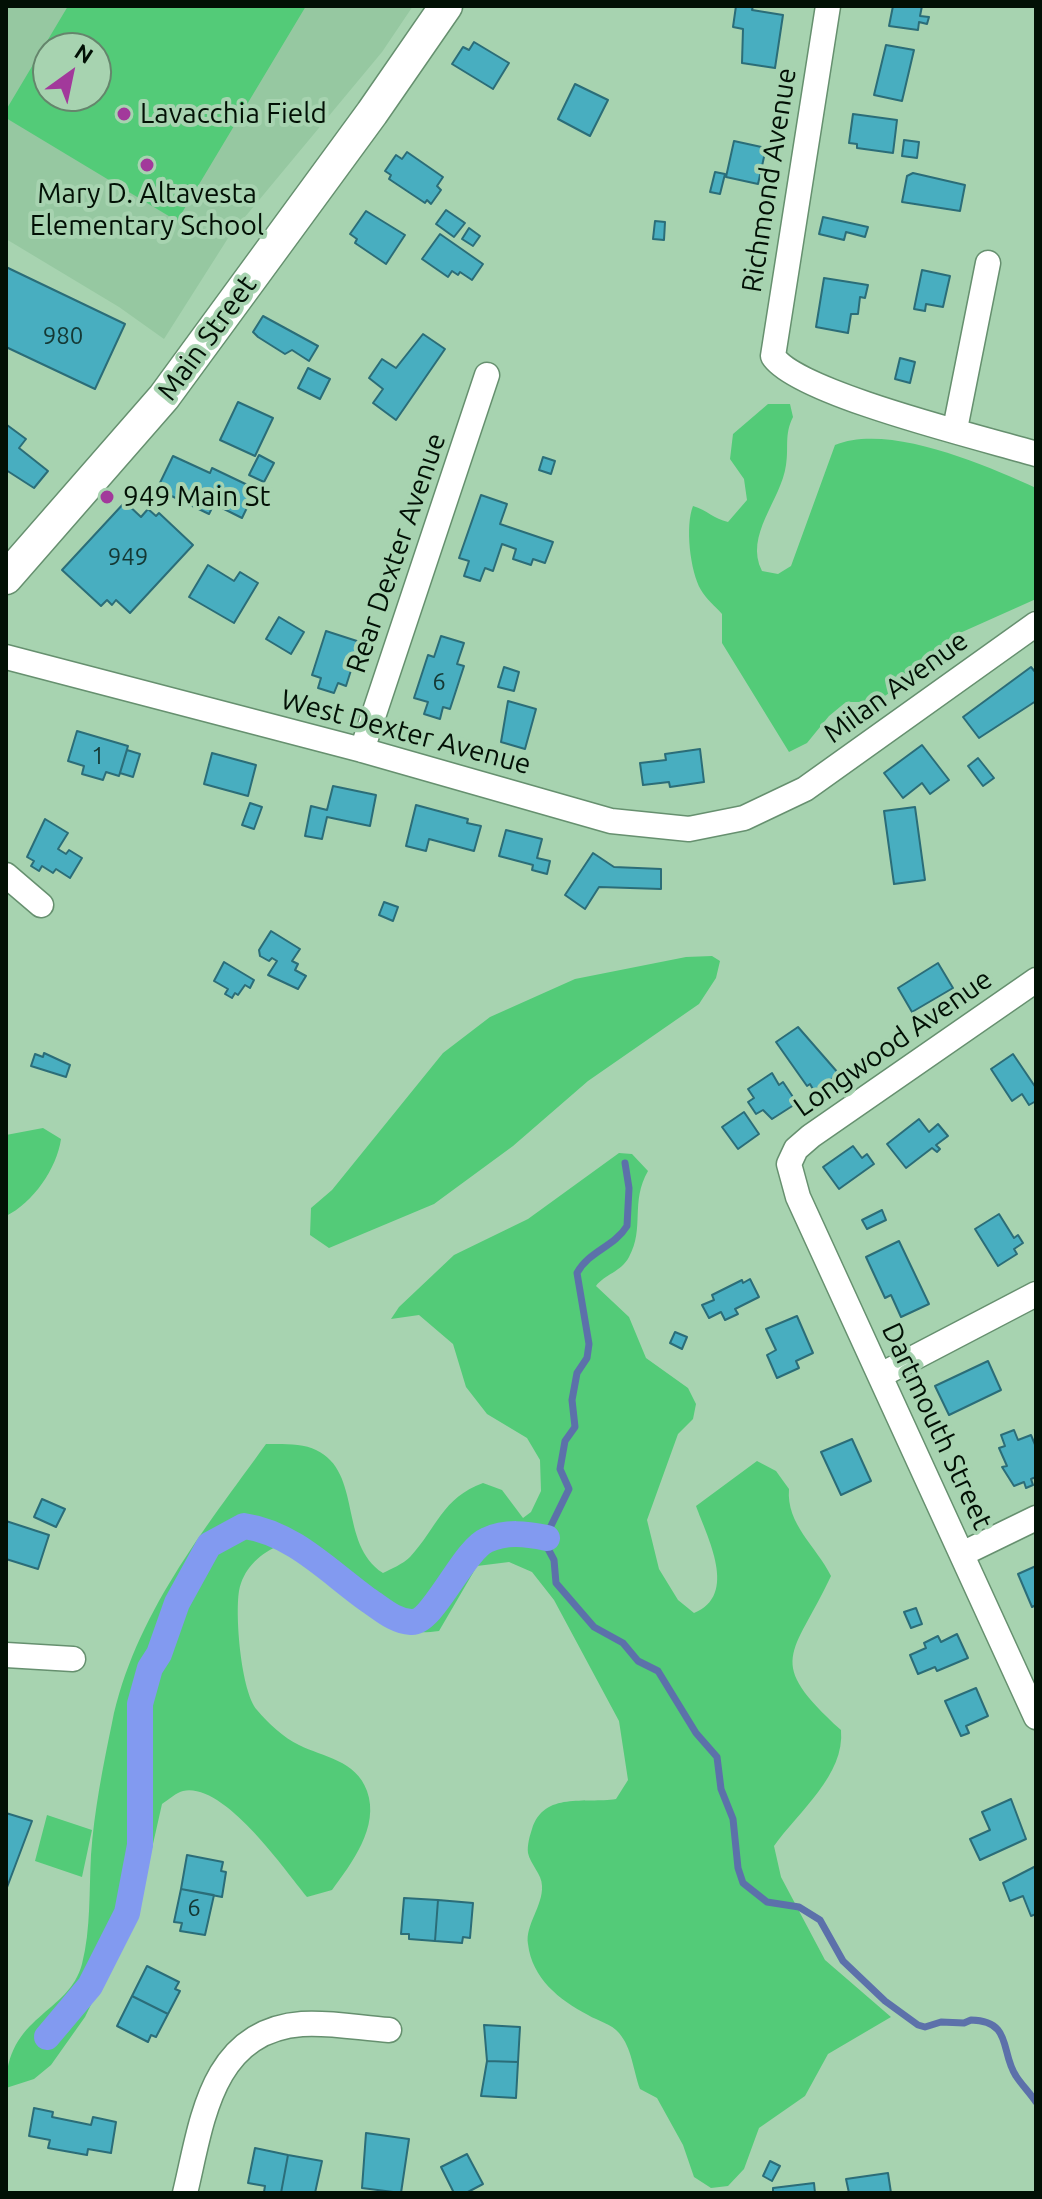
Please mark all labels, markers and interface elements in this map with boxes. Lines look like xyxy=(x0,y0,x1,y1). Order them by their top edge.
north arrow xyxy=(32,32,112,112)
text: N xyxy=(71,38,98,68)
street label: Richmond Avenue xyxy=(735,65,803,295)
place label: Lavacchia Field xyxy=(140,97,327,131)
marker: Lavacchia Field xyxy=(115,105,133,123)
marker: Mary D. Altavesta Elementary School xyxy=(138,156,156,174)
place label: Mary D. Altavesta Elementary School xyxy=(30,177,264,243)
street label: Main Street xyxy=(150,269,264,407)
house number: 980 xyxy=(43,322,83,350)
street label: Rear Dexter Avenue xyxy=(339,429,453,677)
place label: 949 Main St xyxy=(123,480,270,514)
marker: 949 Main St xyxy=(98,488,116,506)
house number: 949 xyxy=(108,543,148,571)
street label: Milan Avenue xyxy=(817,624,975,750)
house number: 6 xyxy=(432,668,446,696)
street label: West Dexter Avenue xyxy=(277,682,535,782)
house number: 1 xyxy=(91,742,105,770)
street label: Longwood Avenue xyxy=(787,962,999,1124)
street label: Dartmouth Street xyxy=(874,1317,1000,1535)
house number: 6 xyxy=(187,1894,201,1922)

